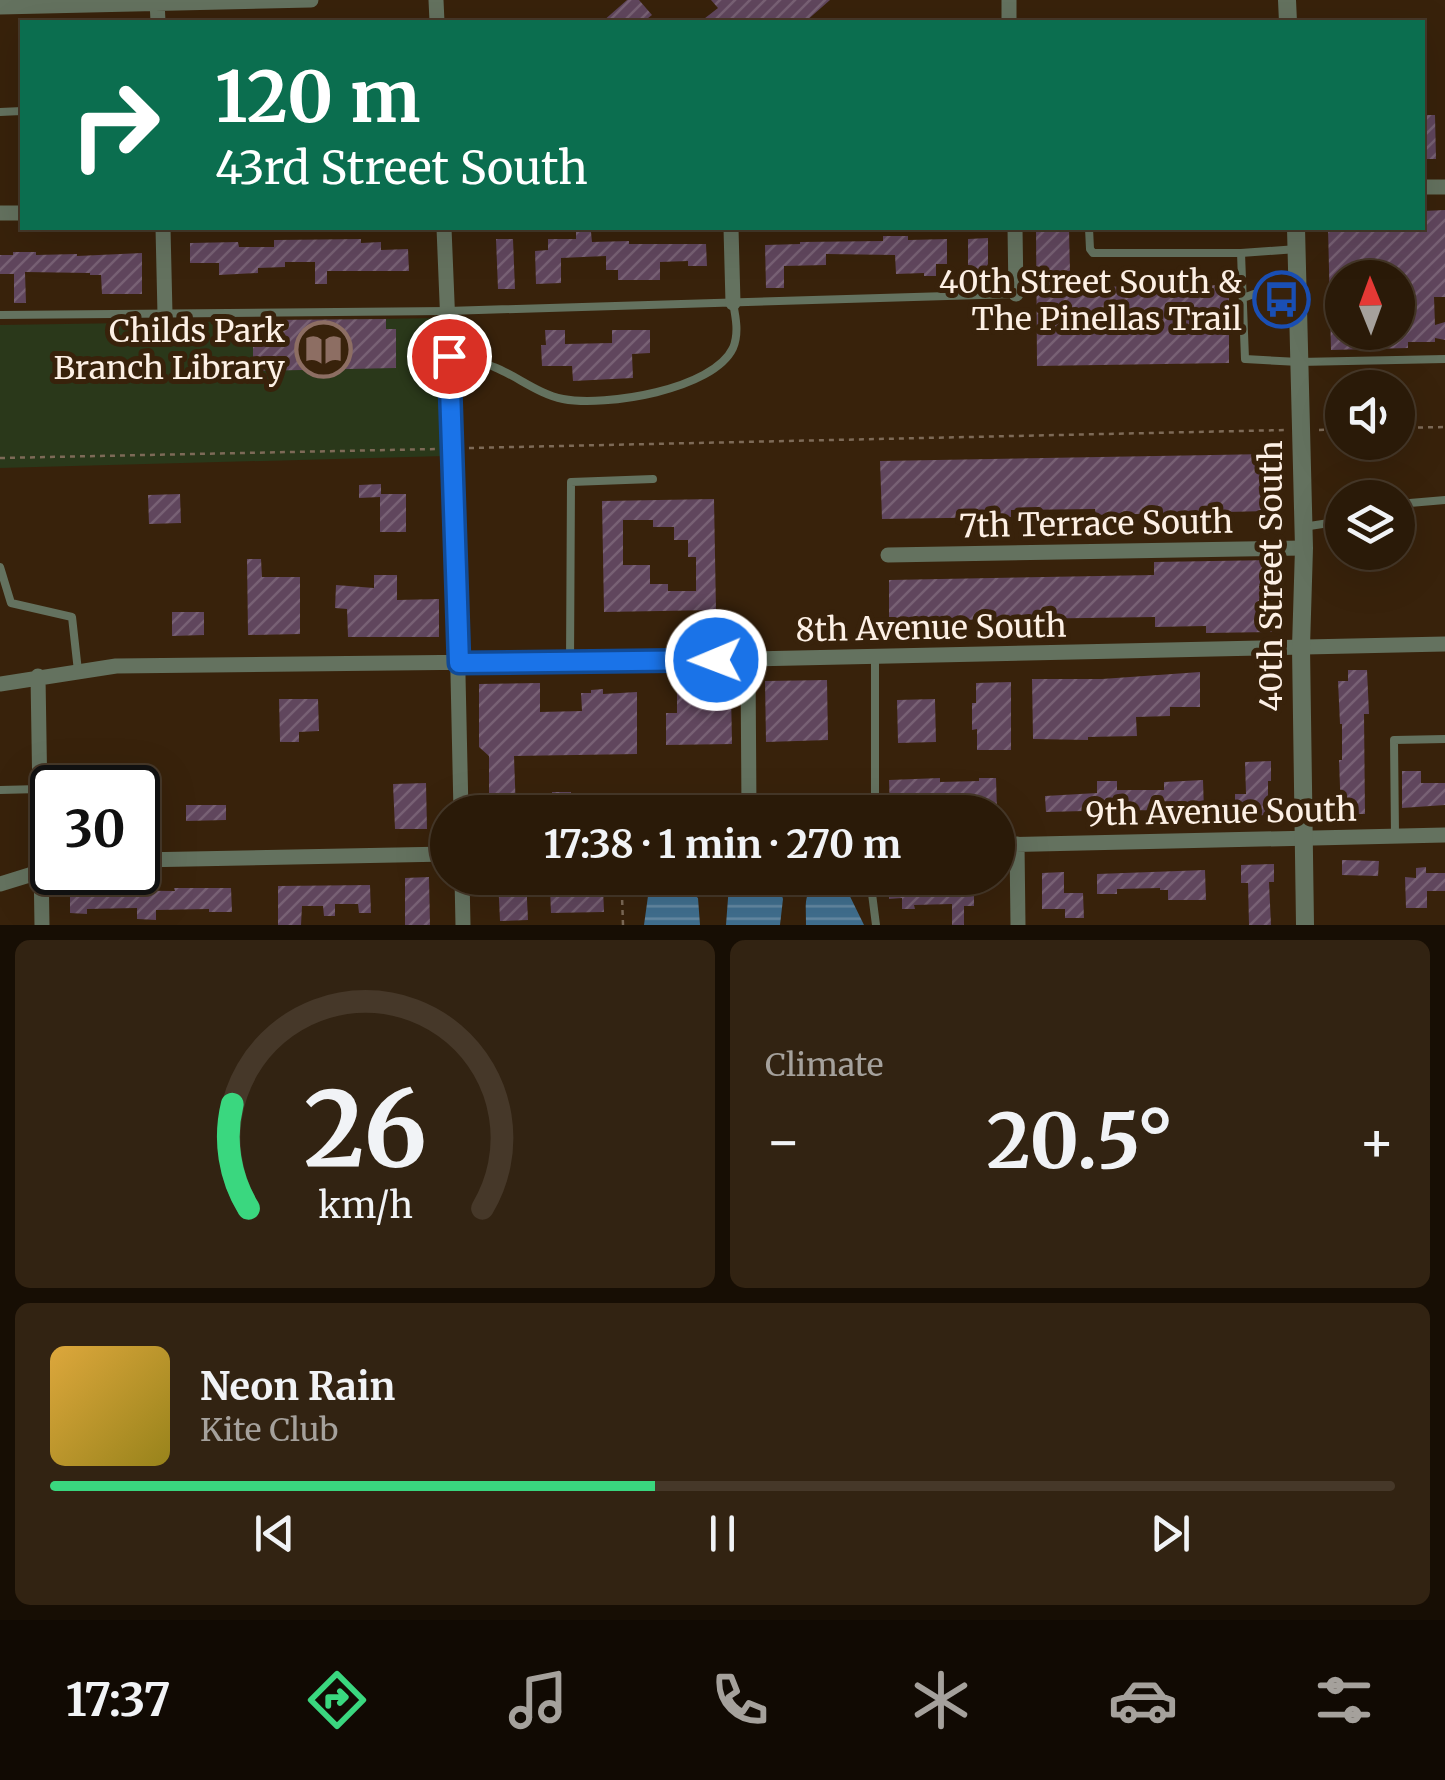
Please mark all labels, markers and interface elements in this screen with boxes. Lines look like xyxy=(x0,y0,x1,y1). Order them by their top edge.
text: 120 m xyxy=(215,53,420,141)
icon: right xyxy=(50,60,180,190)
text: 43rd Street South xyxy=(215,140,588,196)
north arrow xyxy=(1325,260,1415,350)
map controls xyxy=(1325,260,1415,570)
place label: 40th Street South & The Pinellas Trail xyxy=(939,262,1242,339)
bus stop icon: 40th Street South & The Pinellas Trail xyxy=(1251,270,1311,330)
place label: Childs Park Branch Library xyxy=(54,311,286,388)
pin xyxy=(407,314,492,399)
library icon: Childs Park Branch Library xyxy=(294,319,354,379)
icon: arrive xyxy=(422,329,477,384)
button: sound xyxy=(1325,370,1415,460)
street label: 40th Street South xyxy=(1251,440,1291,712)
button: layers xyxy=(1325,480,1415,570)
street label: 7th Terrace South xyxy=(959,502,1233,546)
street label: 8th Avenue South xyxy=(795,606,1067,650)
position arrow xyxy=(664,608,768,712)
speed limit sign: 30 xyxy=(30,765,160,895)
street label: 9th Avenue South xyxy=(1085,790,1357,834)
text: 17:38 · 1 min · 270 m xyxy=(544,821,901,868)
text: Climate xyxy=(765,1045,883,1085)
text: 26 xyxy=(303,1064,427,1194)
text: 20.5° xyxy=(986,1094,1174,1188)
text: − xyxy=(765,1107,802,1176)
text: + xyxy=(1358,1107,1395,1176)
text: km/h xyxy=(318,1183,412,1228)
text: Neon Rain xyxy=(200,1363,395,1410)
text: Kite Club xyxy=(200,1410,338,1450)
icon: previous xyxy=(247,1506,302,1561)
icon: pause xyxy=(695,1506,750,1561)
icon: next xyxy=(1143,1506,1198,1561)
icon: directions xyxy=(302,1665,372,1735)
icon: music xyxy=(503,1665,573,1735)
icon: phone xyxy=(705,1665,775,1735)
icon: climate xyxy=(906,1665,976,1735)
icon: car xyxy=(1108,1665,1178,1735)
icon: filters xyxy=(1309,1665,1379,1735)
text: 17:37 xyxy=(66,1672,170,1728)

